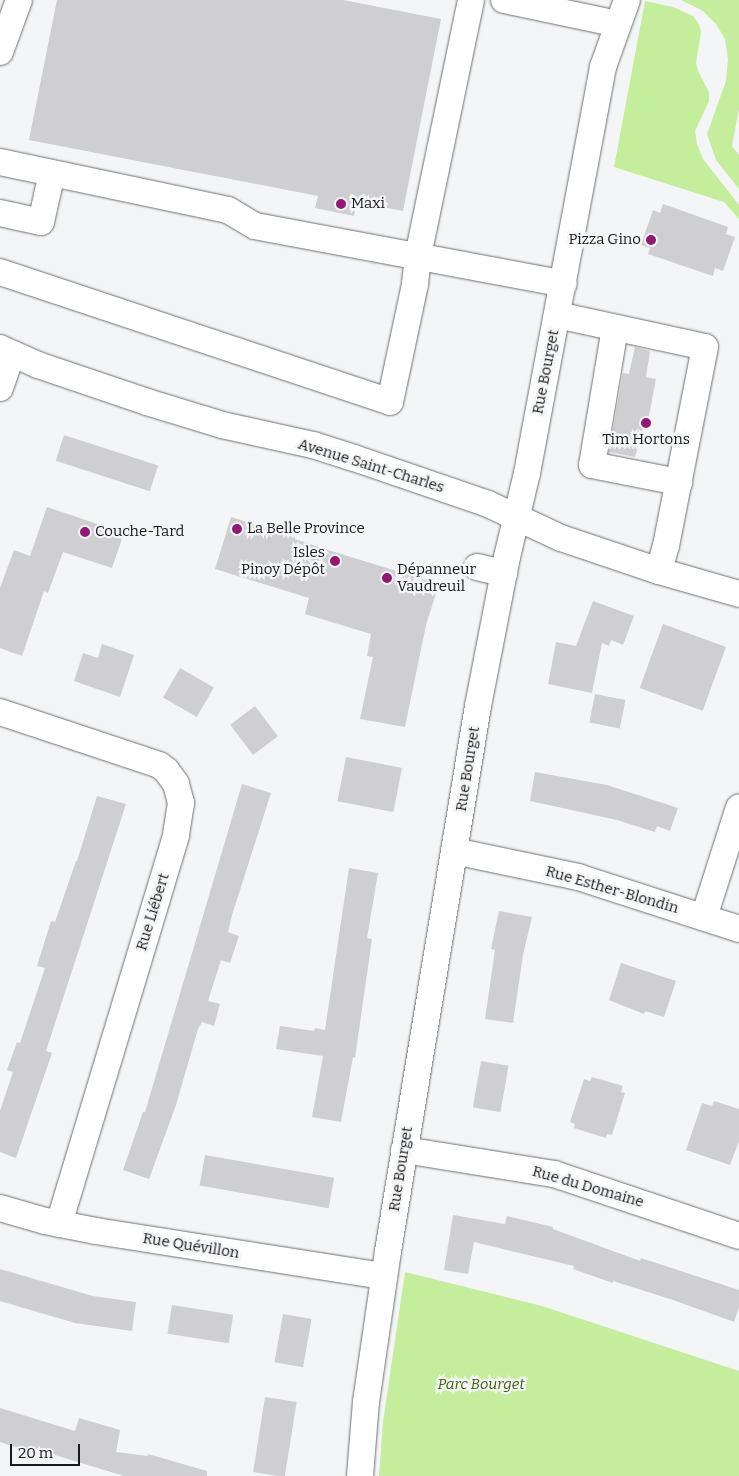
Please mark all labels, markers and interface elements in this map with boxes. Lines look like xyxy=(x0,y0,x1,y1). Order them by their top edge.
place label: Maxi xyxy=(351,195,385,213)
marker: Maxi xyxy=(335,198,347,210)
place label: Pizza Gino xyxy=(568,231,641,249)
marker: Pizza Gino xyxy=(645,234,657,246)
street label: Rue Bourget xyxy=(529,328,563,416)
marker: Tim Hortons xyxy=(640,417,652,429)
place label: Tim Hortons xyxy=(602,431,690,449)
street label: Avenue Saint-Charles xyxy=(296,435,446,497)
place label: La Belle Province xyxy=(247,520,365,538)
place label: Couche-Tard xyxy=(95,523,184,541)
marker: La Belle Province xyxy=(231,523,243,535)
marker: Couche-Tard xyxy=(79,526,91,538)
place label: Isles Pinoy Dépôt xyxy=(241,543,325,578)
marker: Isles Pinoy Dépôt xyxy=(329,555,341,567)
place label: Dépanneur Vaudreuil xyxy=(397,560,476,595)
marker: Dépanneur Vaudreuil xyxy=(381,572,393,584)
street label: Rue Bourget xyxy=(452,725,484,813)
street label: Rue Esther-Blondin xyxy=(543,862,681,918)
street label: Rue Liébert xyxy=(133,871,173,953)
street label: Rue Bourget xyxy=(385,1125,417,1213)
street label: Rue du Domaine xyxy=(530,1162,646,1212)
street label: Rue Quévillon xyxy=(141,1229,241,1263)
park label: Parc Bourget xyxy=(437,1376,525,1394)
scale bar xyxy=(12,1434,82,1466)
text: 20 m xyxy=(18,1444,53,1462)

